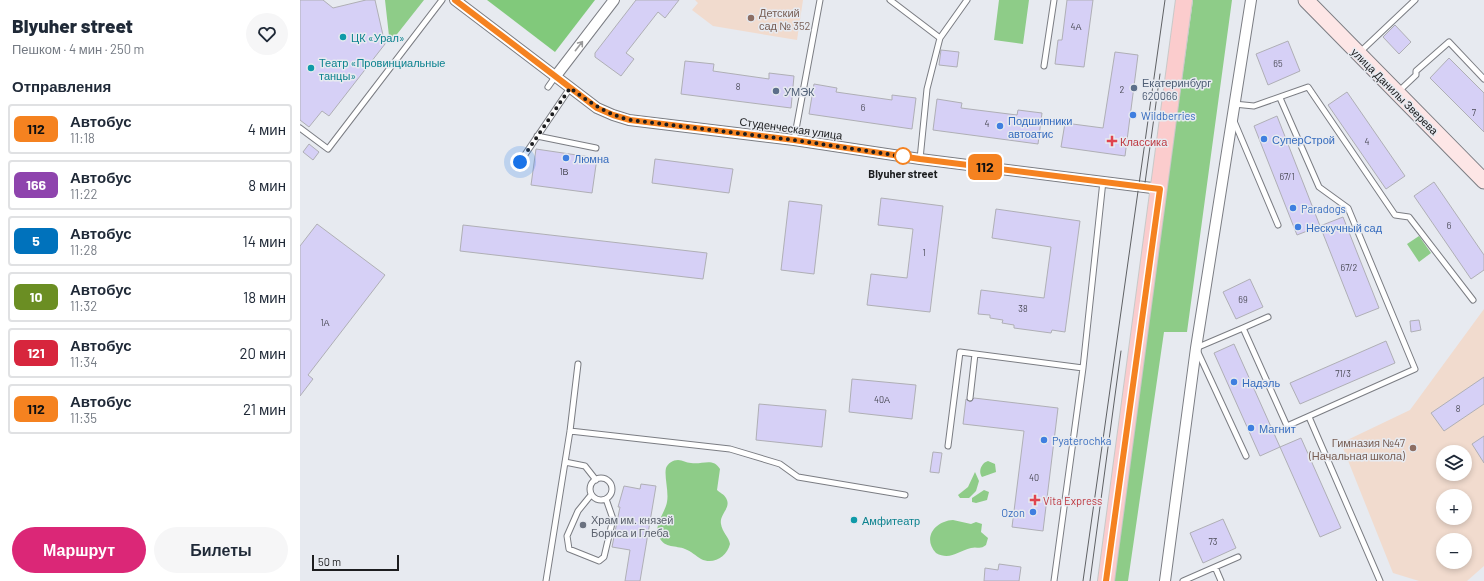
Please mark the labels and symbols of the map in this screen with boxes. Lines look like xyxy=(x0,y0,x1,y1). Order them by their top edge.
place label: Детский сад № 352 xyxy=(759,6,811,32)
marker: Детский сад № 352 xyxy=(746,13,756,23)
house number: 4А xyxy=(1071,21,1081,32)
place label: ЦК «Урал» xyxy=(351,31,405,44)
marker: ЦК «Урал» xyxy=(338,32,348,42)
one-way arrow xyxy=(574,41,583,52)
street label: улица Данилы Зверева xyxy=(1349,45,1442,138)
place label: Театр «Провинциальные танцы» xyxy=(319,56,445,82)
house number: 65 xyxy=(1273,58,1283,69)
marker: Театр «Провинциальные танцы» xyxy=(306,63,316,73)
place label: Екатеринбург 620066 xyxy=(1142,76,1211,102)
house number: 8 xyxy=(736,81,741,92)
marker: Екатеринбург 620066 xyxy=(1129,83,1139,93)
house number: 2 xyxy=(1120,84,1125,95)
place label: УМЭК xyxy=(784,85,815,98)
marker: УМЭК xyxy=(771,86,781,96)
house number: 6 xyxy=(861,102,866,113)
house number: 7 xyxy=(1472,107,1477,118)
place label: Wildberries xyxy=(1141,109,1196,122)
marker: Wildberries xyxy=(1128,110,1138,120)
street label: Студенческая улица xyxy=(739,114,844,142)
place label: Подшипники автоатис xyxy=(1008,114,1072,140)
house number: 4 xyxy=(985,118,990,129)
marker: Подшипники автоатис xyxy=(995,121,1005,131)
place label: СуперСтрой xyxy=(1272,133,1335,146)
marker: СуперСтрой xyxy=(1259,134,1269,144)
place label: Классика xyxy=(1120,135,1168,148)
marker: Классика xyxy=(1107,136,1117,146)
house number: 4 xyxy=(1365,136,1370,147)
marker: Blyuher street xyxy=(894,147,912,165)
your location xyxy=(510,152,530,172)
place label: Люмна xyxy=(574,152,610,165)
marker: Люмна xyxy=(561,153,571,163)
line badge: 112 xyxy=(962,154,1008,180)
house number: 1В xyxy=(559,166,569,177)
place label: Blyuher street xyxy=(868,167,938,180)
house number: 67/1 xyxy=(1279,171,1295,182)
place label: Paradogs xyxy=(1301,202,1346,215)
marker: Paradogs xyxy=(1288,203,1298,213)
house number: 6 xyxy=(1447,220,1452,231)
place label: Нескучный сад xyxy=(1306,221,1383,234)
marker: Нескучный сад xyxy=(1293,222,1303,232)
house number: 1 xyxy=(922,247,926,258)
house number: 67/2 xyxy=(1341,262,1358,273)
house number: 69 xyxy=(1238,294,1248,305)
house number: 38 xyxy=(1018,303,1028,314)
house number: 1А xyxy=(320,317,330,328)
house number: 71/3 xyxy=(1335,368,1351,379)
place label: Надэль xyxy=(1242,376,1280,389)
marker: Надэль xyxy=(1229,377,1239,387)
house number: 40А xyxy=(874,394,890,405)
house number: 8 xyxy=(1456,403,1461,414)
place label: Магнит xyxy=(1259,422,1296,435)
marker: Магнит xyxy=(1246,423,1256,433)
place label: Pyaterochka xyxy=(1052,434,1111,447)
marker: Pyaterochka xyxy=(1039,435,1049,445)
place label: Гимназия №47 (Начальная школа) xyxy=(1308,436,1405,462)
marker: Гимназия №47 (Начальная школа) xyxy=(1408,443,1418,453)
house number: 40 xyxy=(1029,472,1039,483)
place label: Vita Express xyxy=(1043,494,1102,507)
marker: Vita Express xyxy=(1030,495,1040,505)
place label: Ozon xyxy=(1001,506,1025,519)
marker: Ozon xyxy=(1028,507,1038,517)
place label: Храм им. князей Бориса и Глеба xyxy=(591,513,673,539)
place label: Амфитеатр xyxy=(862,514,920,527)
marker: Амфитеатр xyxy=(849,515,859,525)
marker: Храм им. князей Бориса и Глеба xyxy=(578,520,588,530)
house number: 73 xyxy=(1209,536,1218,547)
scale bar xyxy=(312,553,399,572)

